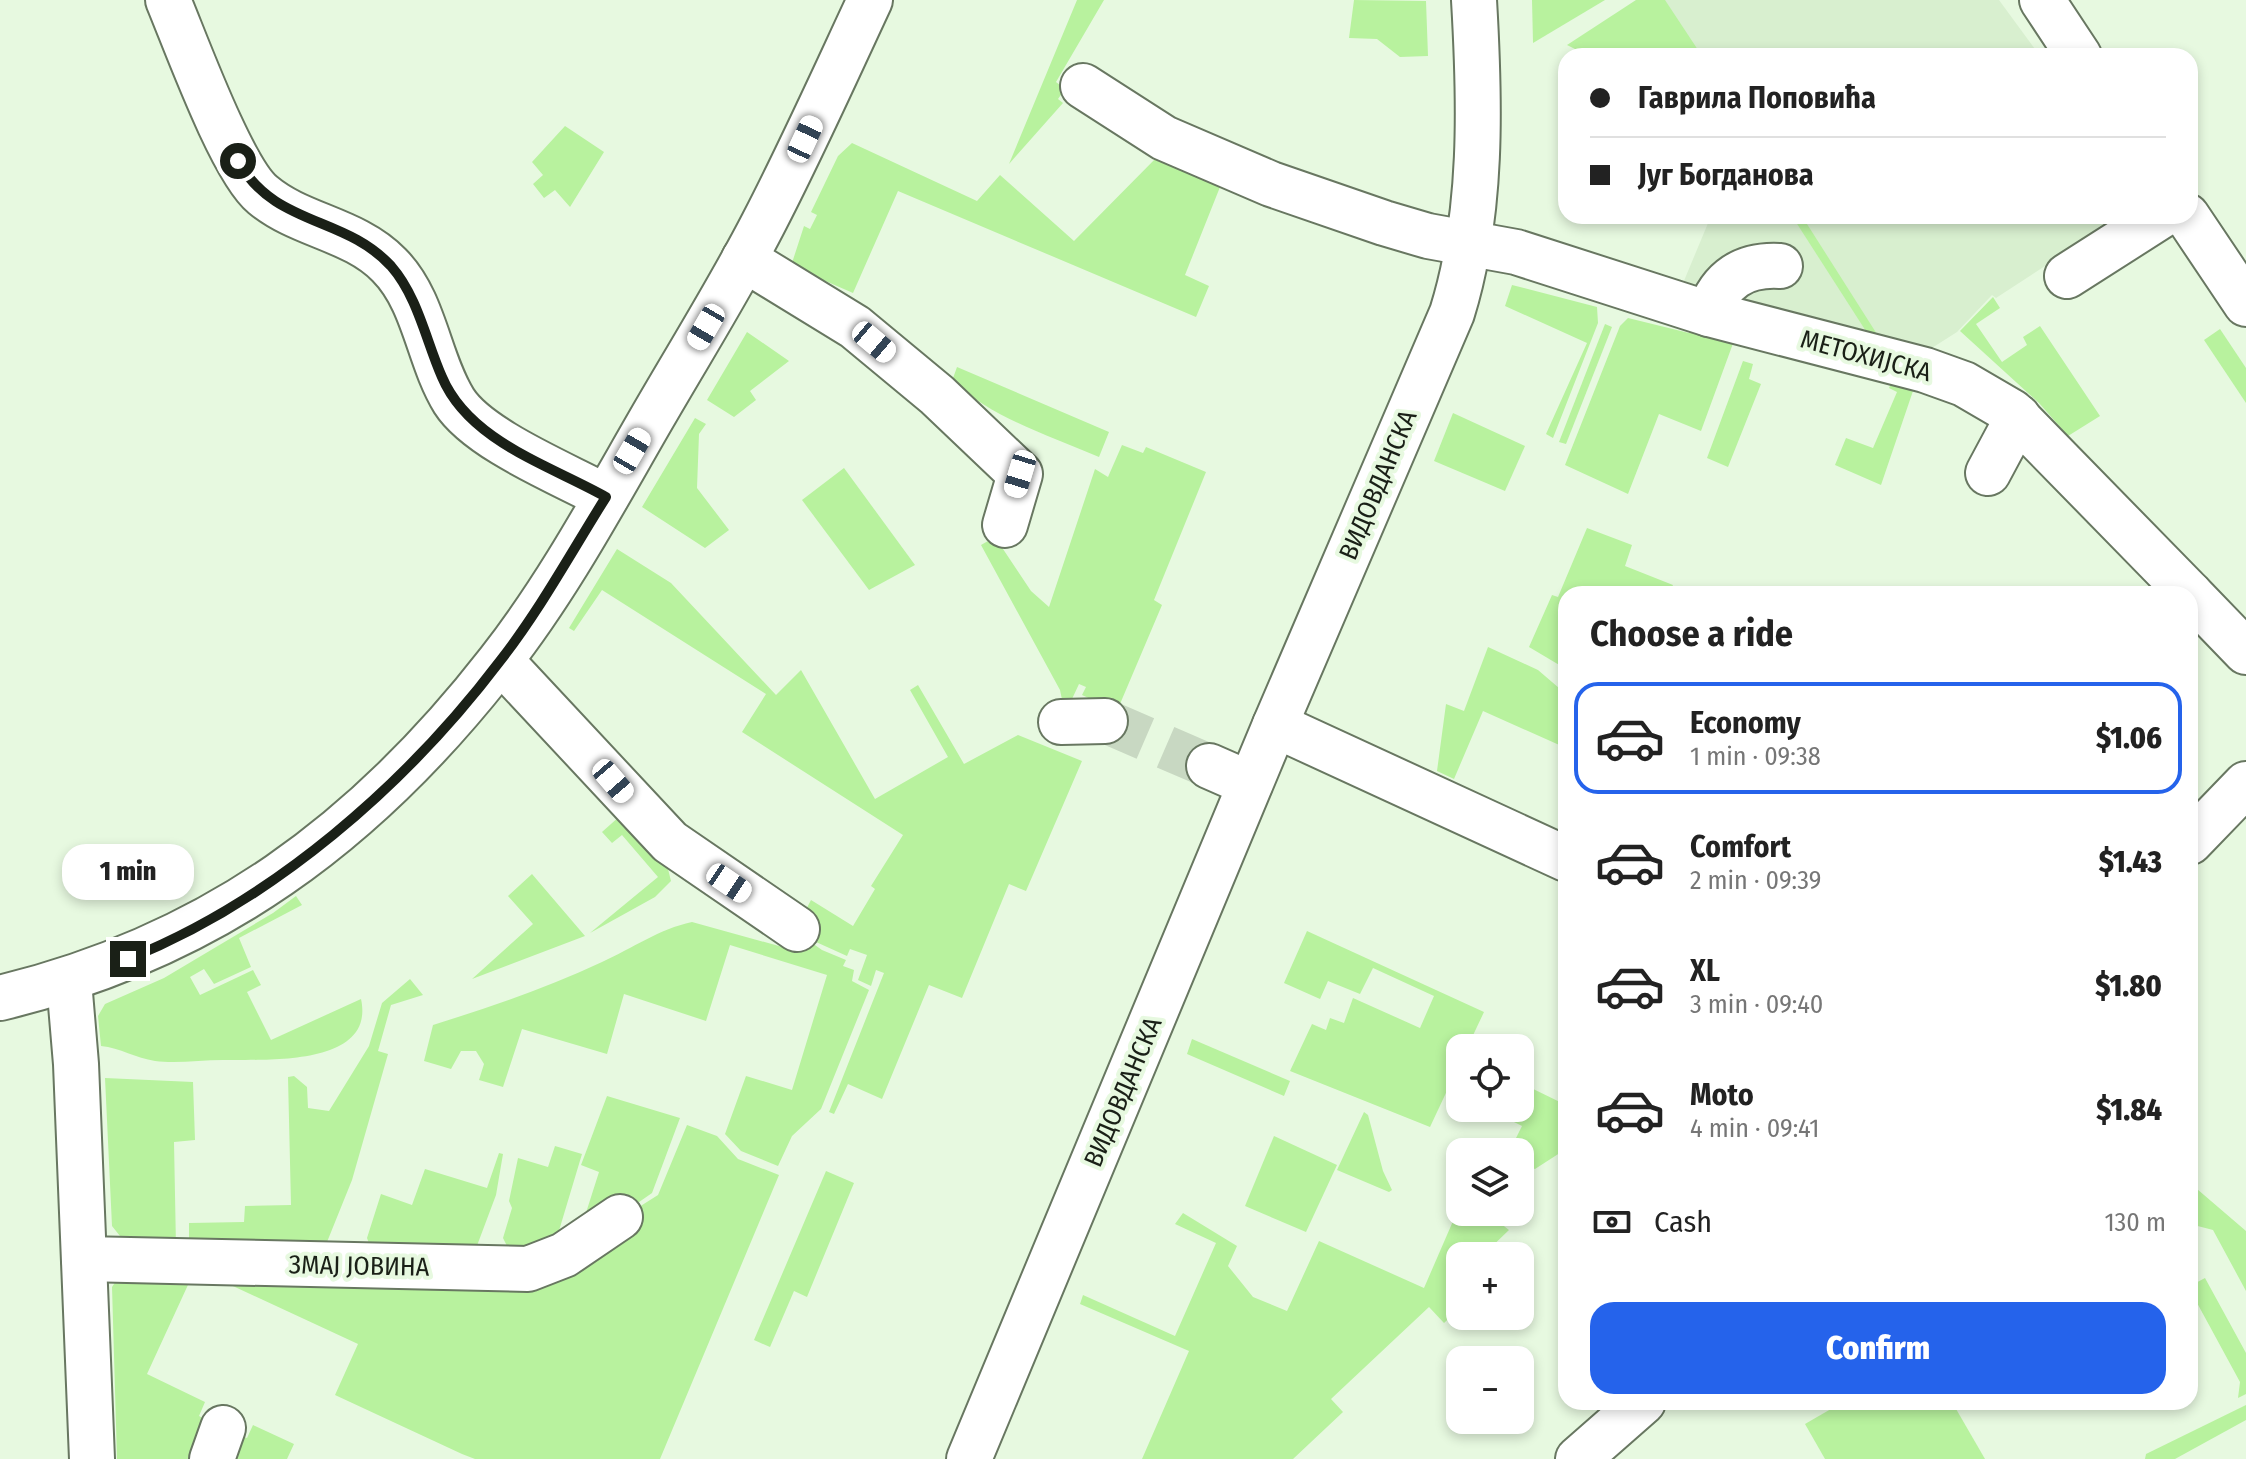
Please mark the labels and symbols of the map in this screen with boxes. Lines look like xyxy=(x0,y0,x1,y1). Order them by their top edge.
car xyxy=(784,112,826,166)
route start xyxy=(220,143,256,179)
car xyxy=(684,300,728,354)
car xyxy=(848,317,900,367)
street label: МЕТОХИЈСКА xyxy=(1797,324,1935,388)
street label: ВИДОВДАНСКА xyxy=(1333,405,1424,565)
car xyxy=(610,424,654,478)
car xyxy=(1002,448,1038,500)
car xyxy=(588,755,638,807)
callout: 1 min xyxy=(62,843,194,899)
car xyxy=(702,860,756,906)
route end xyxy=(110,941,146,977)
street label: ВИДОВДАНСКА xyxy=(1078,1012,1169,1172)
street label: ЗМАЈ ЈОВИНА xyxy=(288,1249,430,1283)

